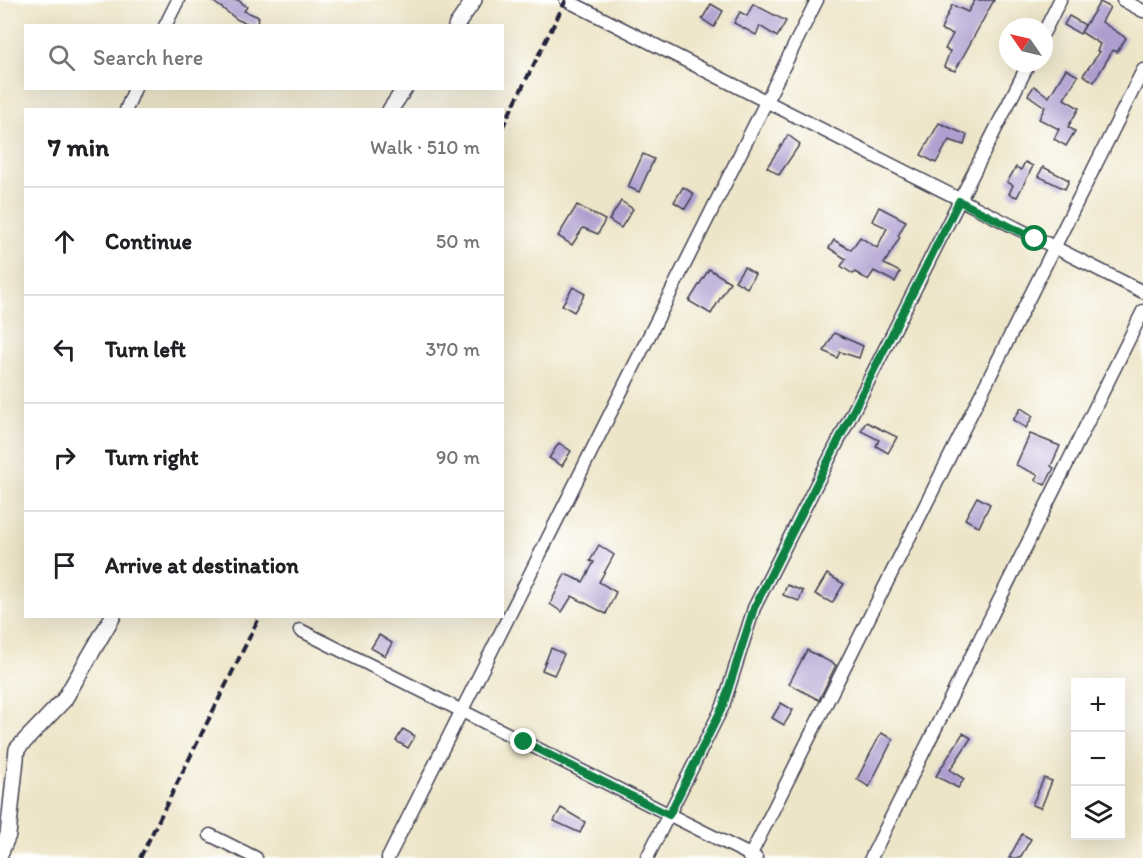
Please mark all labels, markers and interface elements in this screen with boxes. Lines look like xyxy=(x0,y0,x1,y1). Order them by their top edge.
north arrow xyxy=(999,18,1053,72)
search box xyxy=(24,24,504,90)
icon: search xyxy=(45,41,78,74)
text: Search here xyxy=(93,44,203,71)
text: 7 min xyxy=(48,131,109,163)
text: Walk · 510 m xyxy=(370,135,480,159)
icon: ahead xyxy=(48,225,81,258)
route start xyxy=(1021,225,1047,251)
text: Continue xyxy=(105,228,192,255)
text: 50 m xyxy=(436,229,480,253)
icon: left xyxy=(48,333,81,366)
text: Turn left xyxy=(105,336,186,363)
text: 370 m xyxy=(426,337,480,361)
icon: right xyxy=(48,441,81,474)
text: Turn right xyxy=(105,444,199,471)
text: 90 m xyxy=(436,445,480,469)
icon: arrive xyxy=(48,549,81,582)
text: Arrive at destination xyxy=(105,552,299,579)
map controls xyxy=(1071,678,1125,840)
button: + xyxy=(1071,678,1125,732)
route end xyxy=(510,728,536,754)
button: − xyxy=(1071,732,1125,786)
button: layers xyxy=(1071,786,1125,840)

